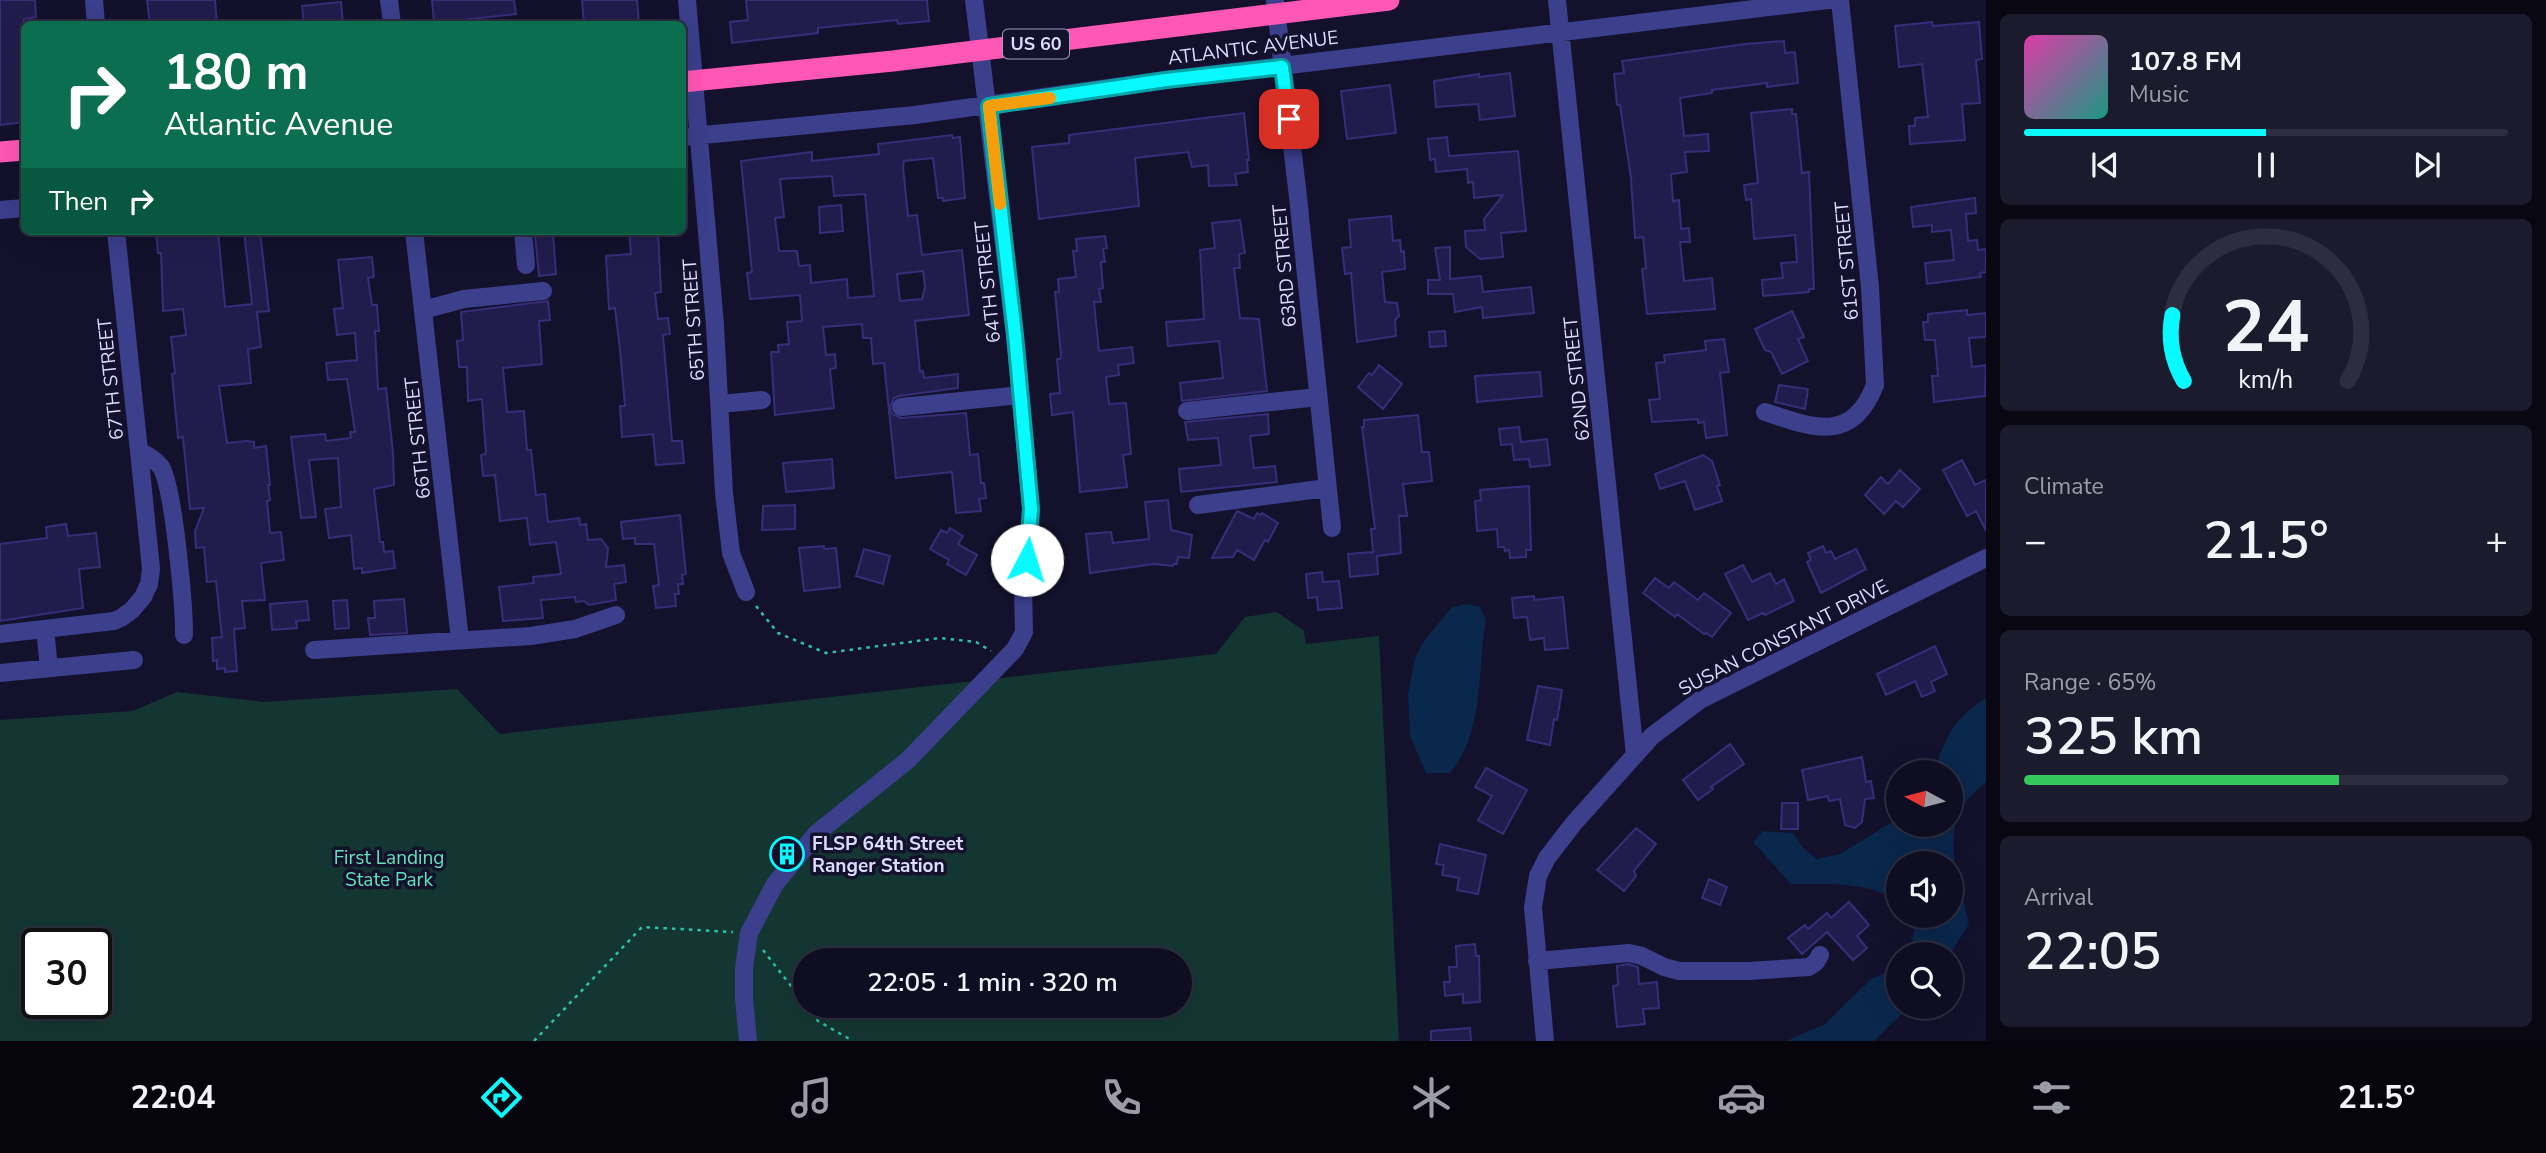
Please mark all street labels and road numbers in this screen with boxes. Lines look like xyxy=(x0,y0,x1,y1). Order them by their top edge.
street label: ATLANTIC AVENUE xyxy=(1166,25,1340,71)
road number: US 60 xyxy=(1003,29,1069,58)
street label: 61ST STREET xyxy=(1829,200,1865,322)
street label: 63RD STREET xyxy=(1267,203,1303,329)
street label: 64TH STREET xyxy=(969,219,1007,344)
street label: 65TH STREET xyxy=(677,257,711,382)
street label: 62ND STREET xyxy=(1557,315,1596,442)
street label: 67TH STREET xyxy=(92,316,130,441)
street label: 66TH STREET xyxy=(399,375,437,500)
street label: SUSAN CONSTANT DRIVE xyxy=(1674,574,1893,702)

